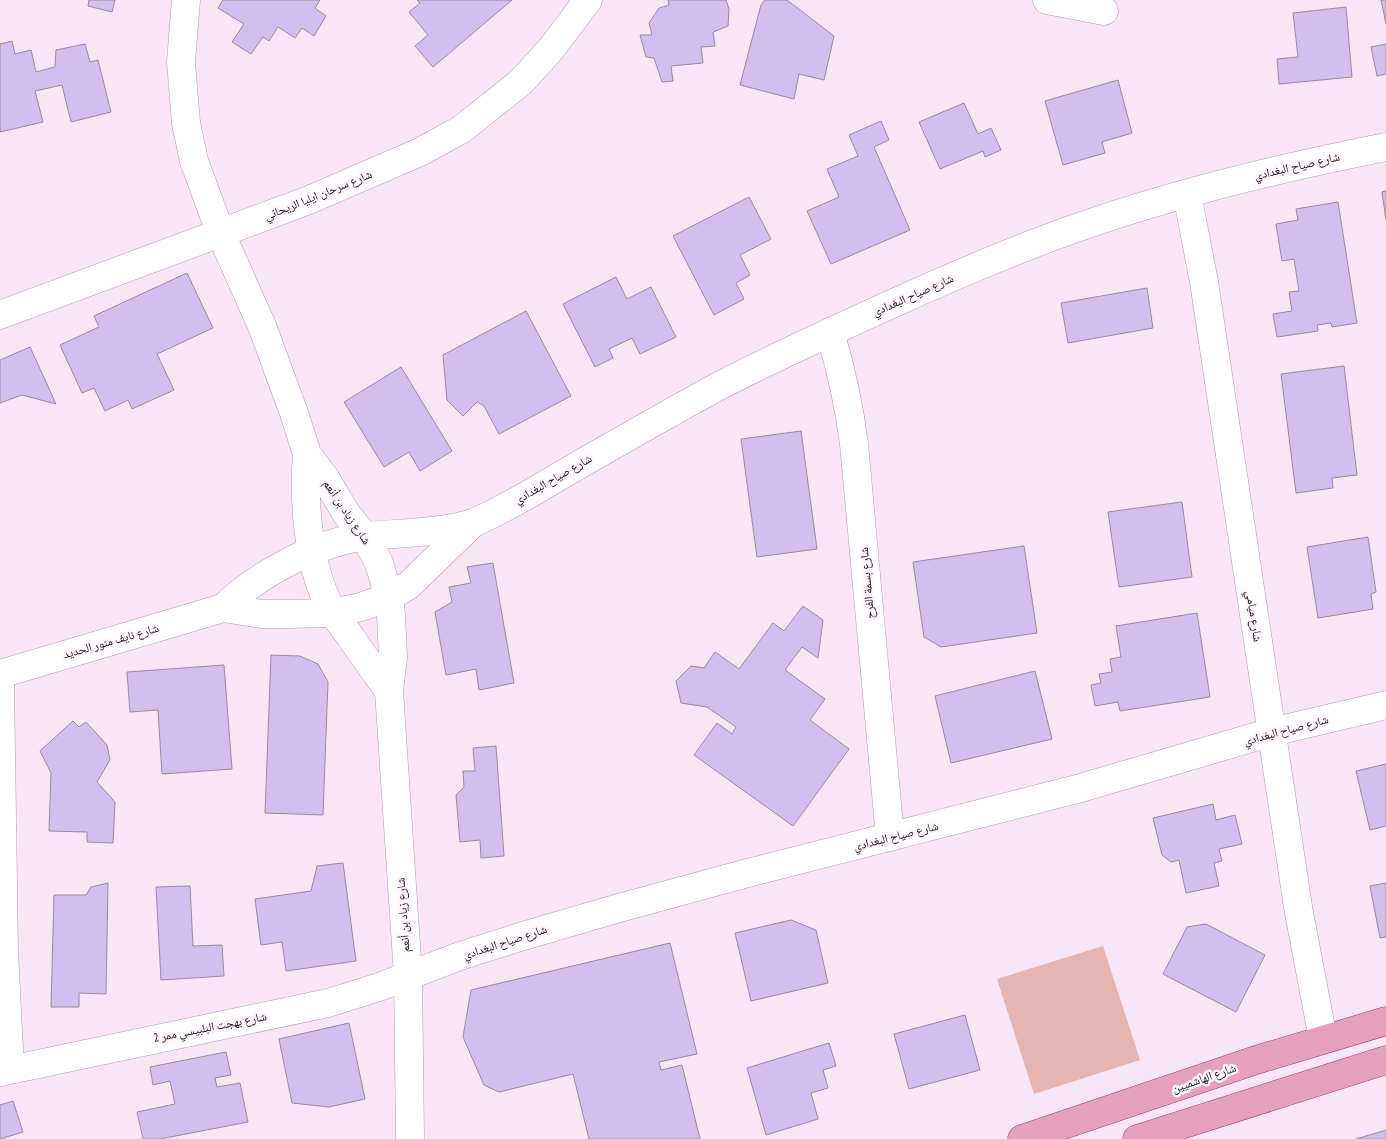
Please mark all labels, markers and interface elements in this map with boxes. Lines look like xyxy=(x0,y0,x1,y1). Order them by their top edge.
street label: شارع صياح البغدادي xyxy=(1253,148,1342,186)
street label: شارع سرحان ايليا الريحاني xyxy=(262,166,375,226)
street label: شارع صياح البغدادي xyxy=(870,270,957,322)
street label: شارع صياح البغدادي xyxy=(511,450,596,509)
street label: شارع زياد بن أنعم xyxy=(319,476,375,548)
street label: شارع بسمة الفرح xyxy=(856,546,878,620)
street label: شارع ميامي xyxy=(1240,589,1266,643)
street label: شارع نايف منور الحديد xyxy=(61,620,161,662)
street label: شارع صياح البغدادي xyxy=(1242,711,1331,751)
street label: شارع صياح البغدادي xyxy=(852,818,941,856)
street label: شارع زياد بن أنعم xyxy=(392,877,414,953)
street label: شارع صياح البغدادي xyxy=(461,921,550,965)
street label: شارع بهجت البلبيسي ممر 2 xyxy=(152,1008,269,1048)
street label: شارع الهاشميين xyxy=(1170,1060,1238,1096)

